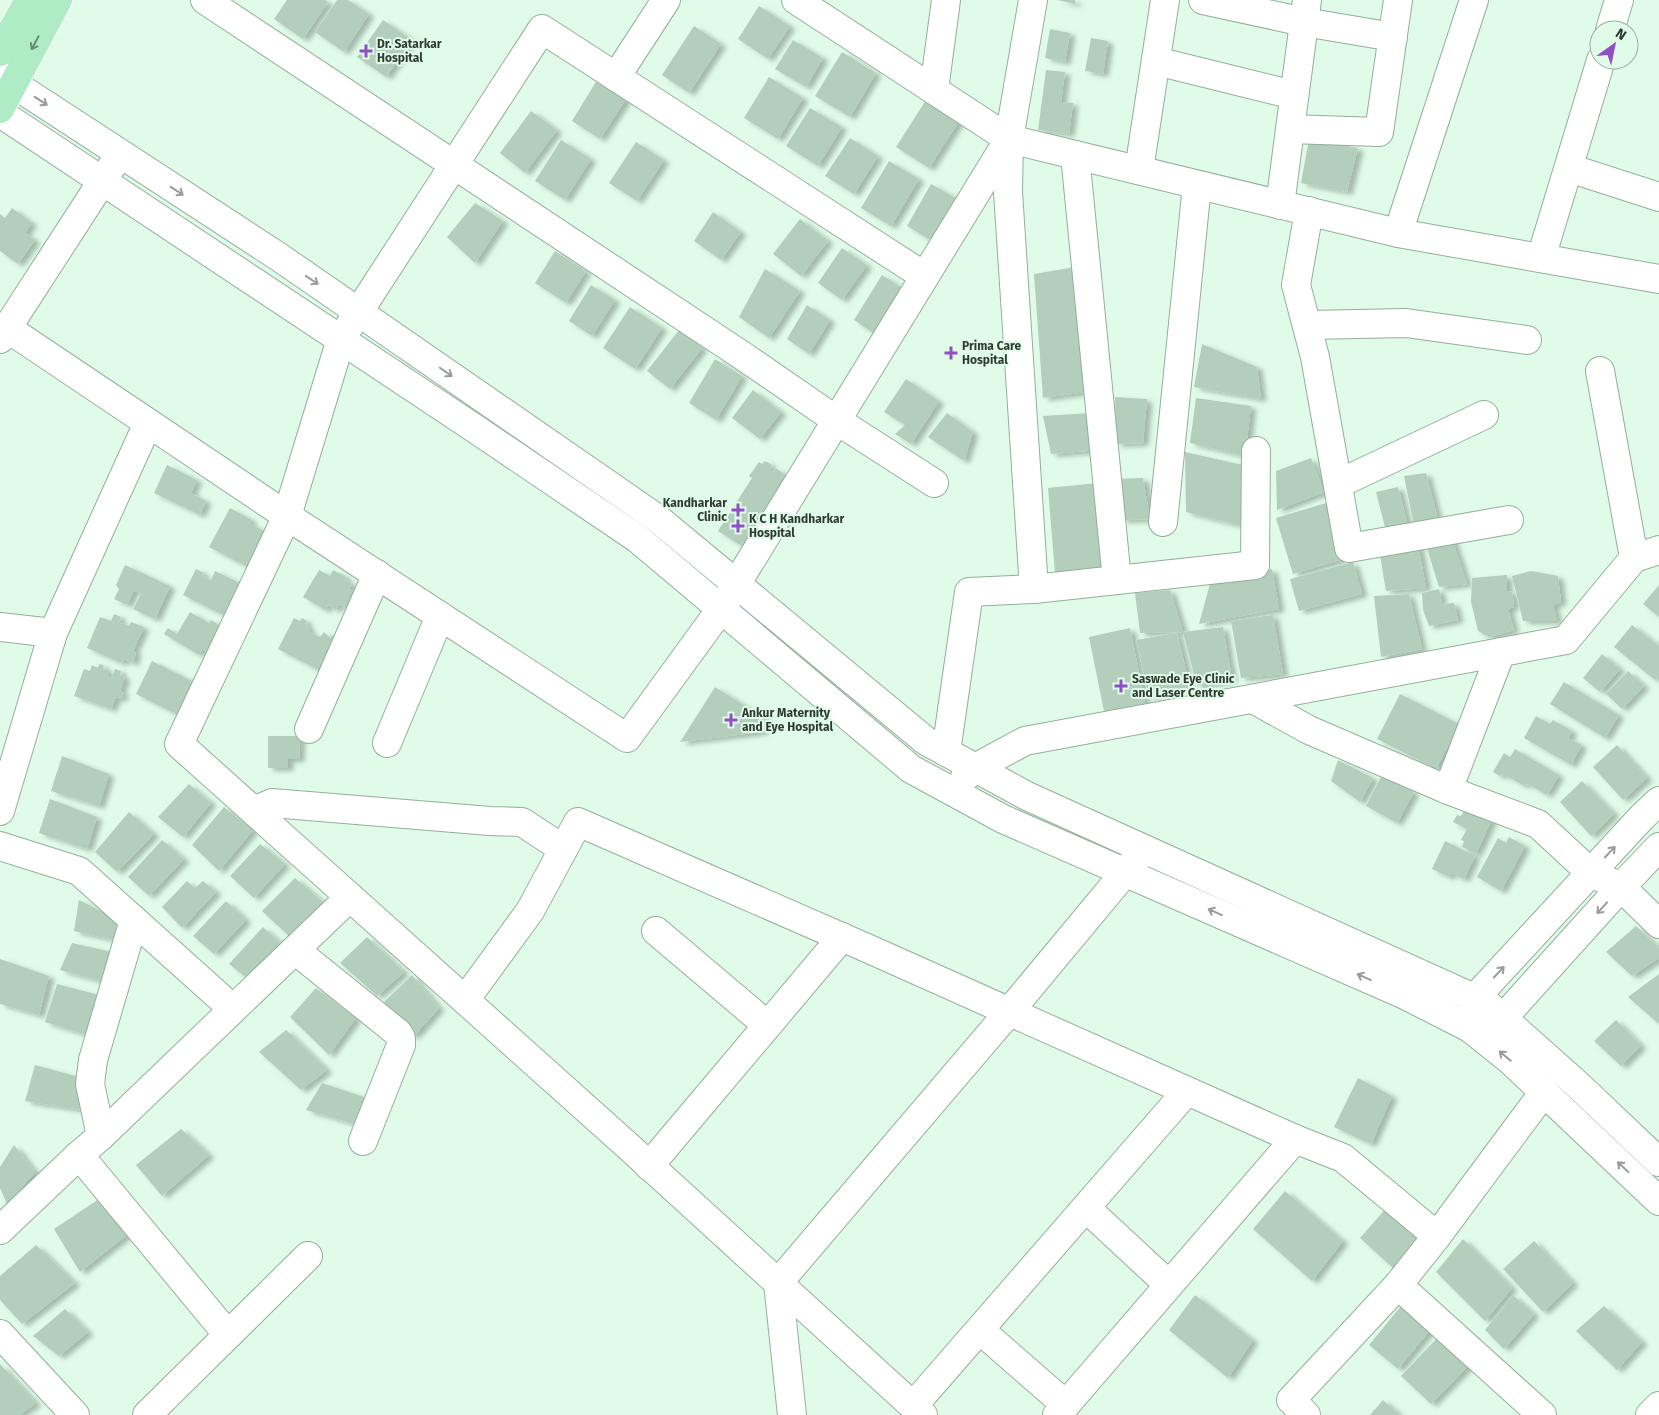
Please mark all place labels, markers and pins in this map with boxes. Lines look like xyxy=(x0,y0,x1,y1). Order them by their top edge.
place label: Dr. Satarkar Hospital xyxy=(377,37,442,65)
marker: Dr. Satarkar Hospital xyxy=(359,44,373,58)
place label: Prima Care Hospital xyxy=(962,339,1022,367)
marker: Prima Care Hospital xyxy=(944,346,958,360)
place label: Kandharkar Clinic xyxy=(663,496,727,524)
marker: Kandharkar Clinic xyxy=(731,503,745,517)
place label: K C H Kandharkar Hospital xyxy=(749,512,845,540)
marker: K C H Kandharkar Hospital xyxy=(731,519,745,533)
place label: Saswade Eye Clinic and Laser Centre xyxy=(1132,672,1235,700)
marker: Saswade Eye Clinic and Laser Centre xyxy=(1114,679,1128,693)
place label: Ankur Maternity and Eye Hospital xyxy=(741,706,833,734)
marker: Ankur Maternity and Eye Hospital xyxy=(724,713,738,727)

